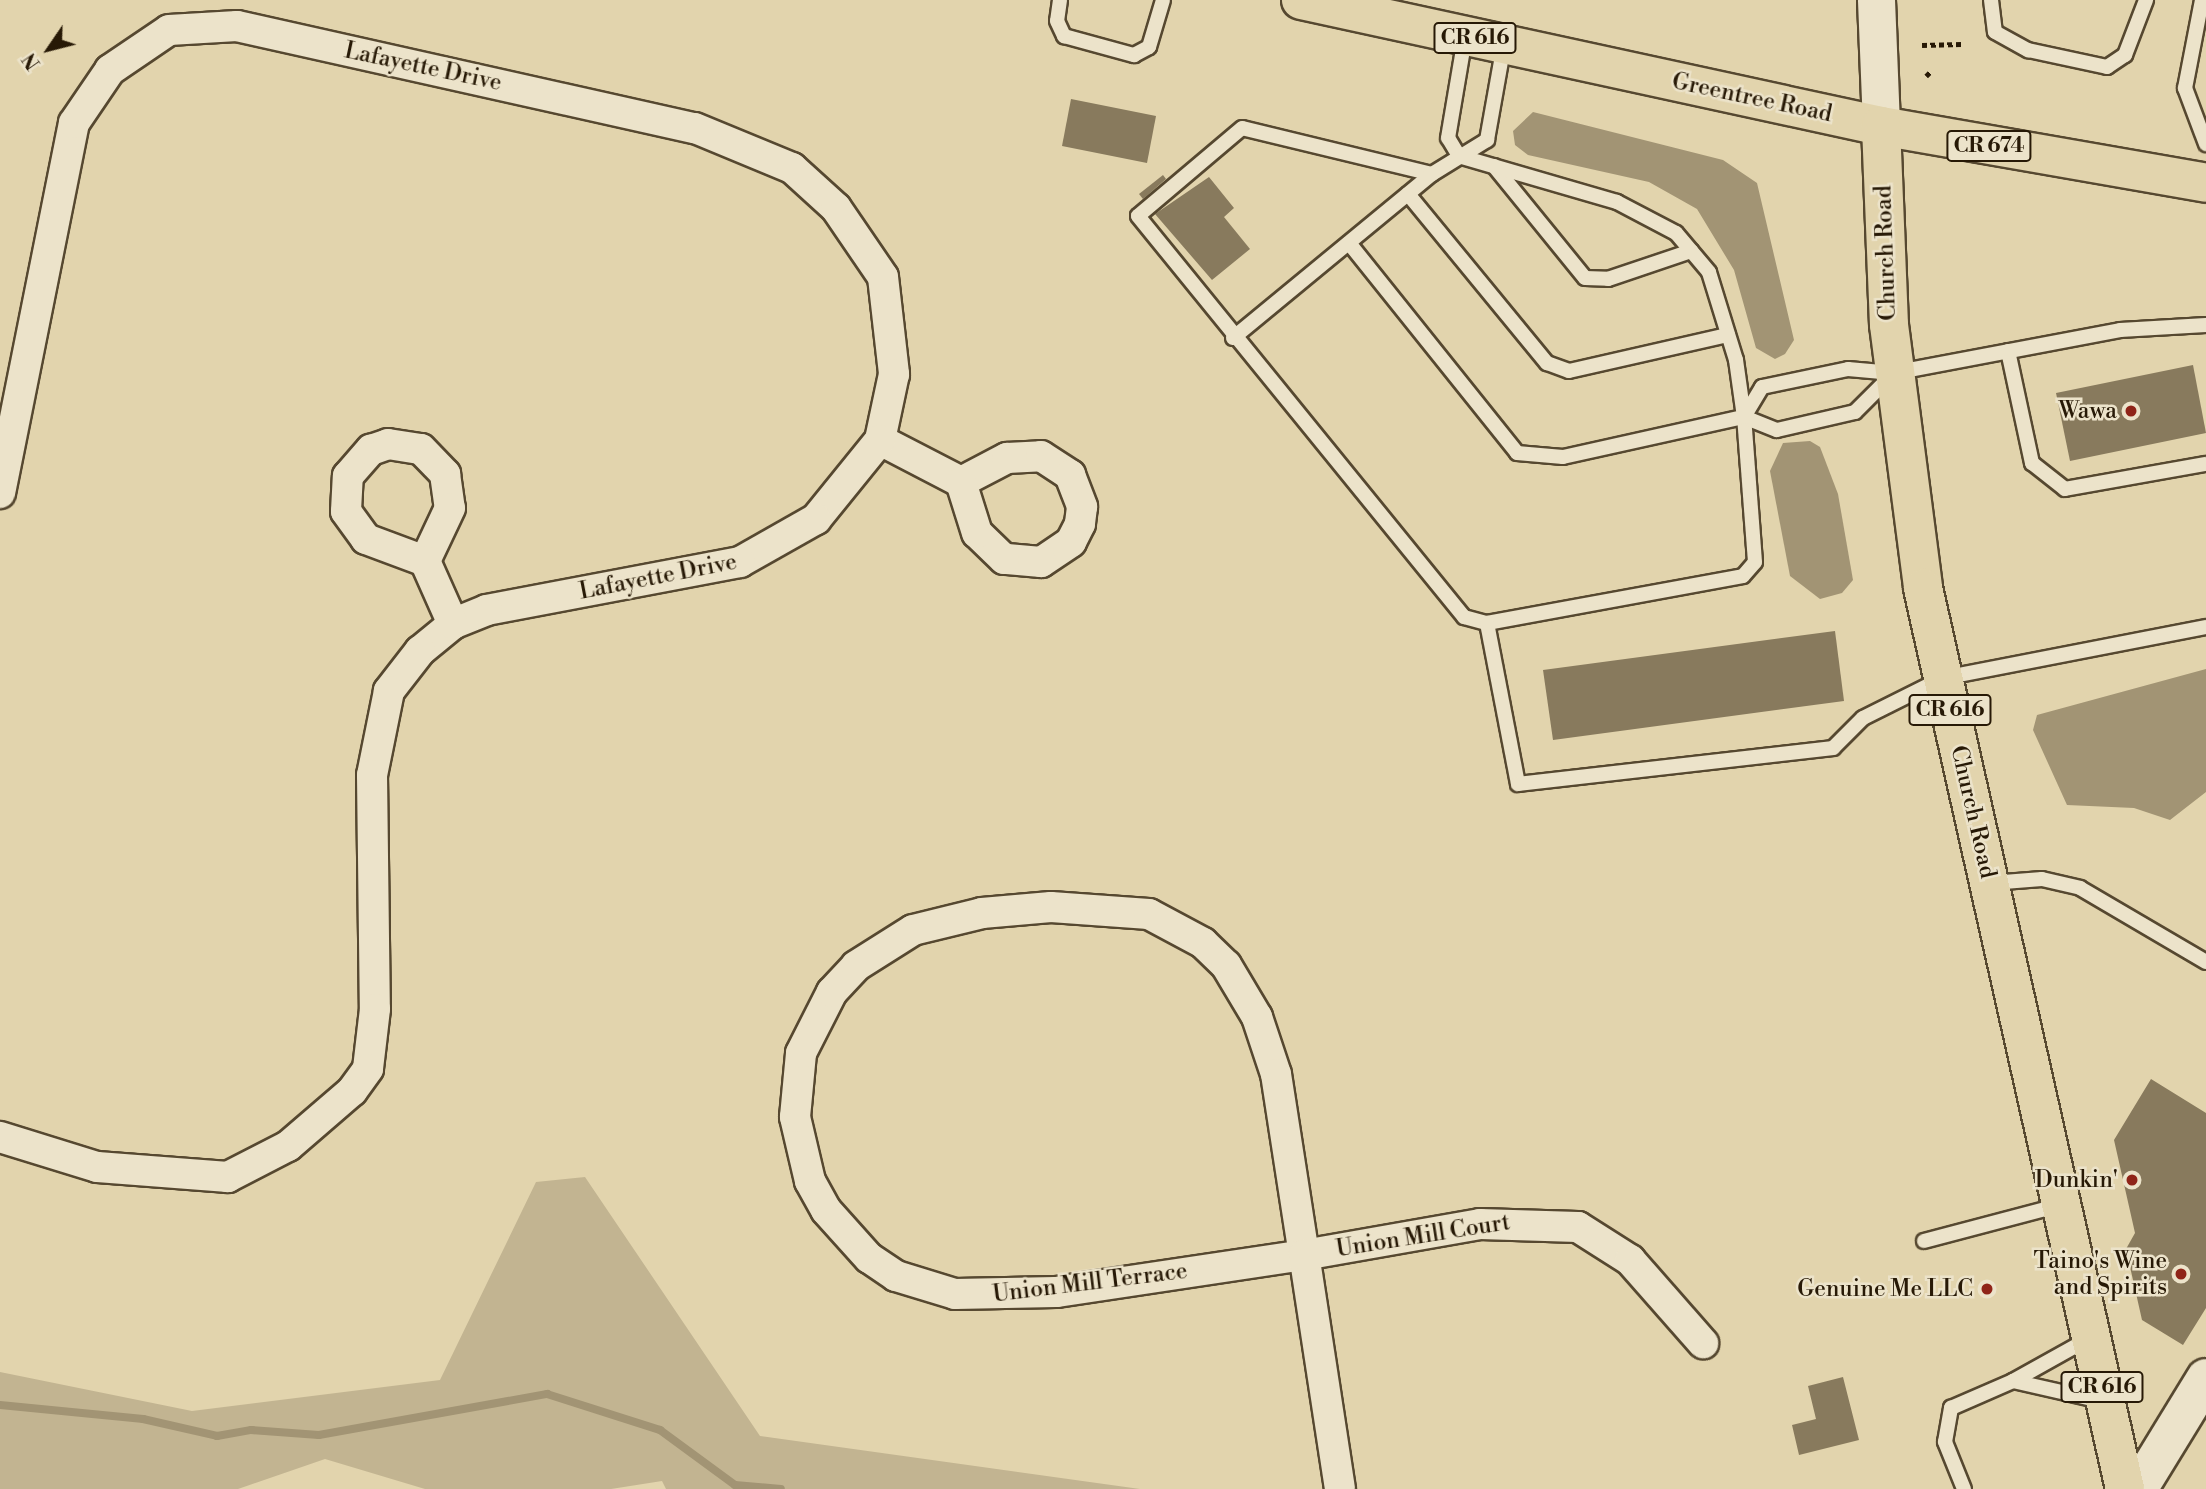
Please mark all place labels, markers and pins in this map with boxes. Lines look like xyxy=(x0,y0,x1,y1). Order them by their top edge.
place label: Wawa xyxy=(2058,397,2117,425)
marker: Wawa xyxy=(2123,403,2139,419)
place label: Dunkin' xyxy=(2035,1166,2118,1194)
marker: Dunkin' xyxy=(2124,1172,2140,1188)
place label: Taino's Wine and Spirits xyxy=(2033,1247,2167,1301)
marker: Taino's Wine and Spirits xyxy=(2173,1266,2189,1282)
place label: Genuine Me LLC xyxy=(1797,1275,1973,1303)
marker: Genuine Me LLC xyxy=(1979,1281,1995,1297)

